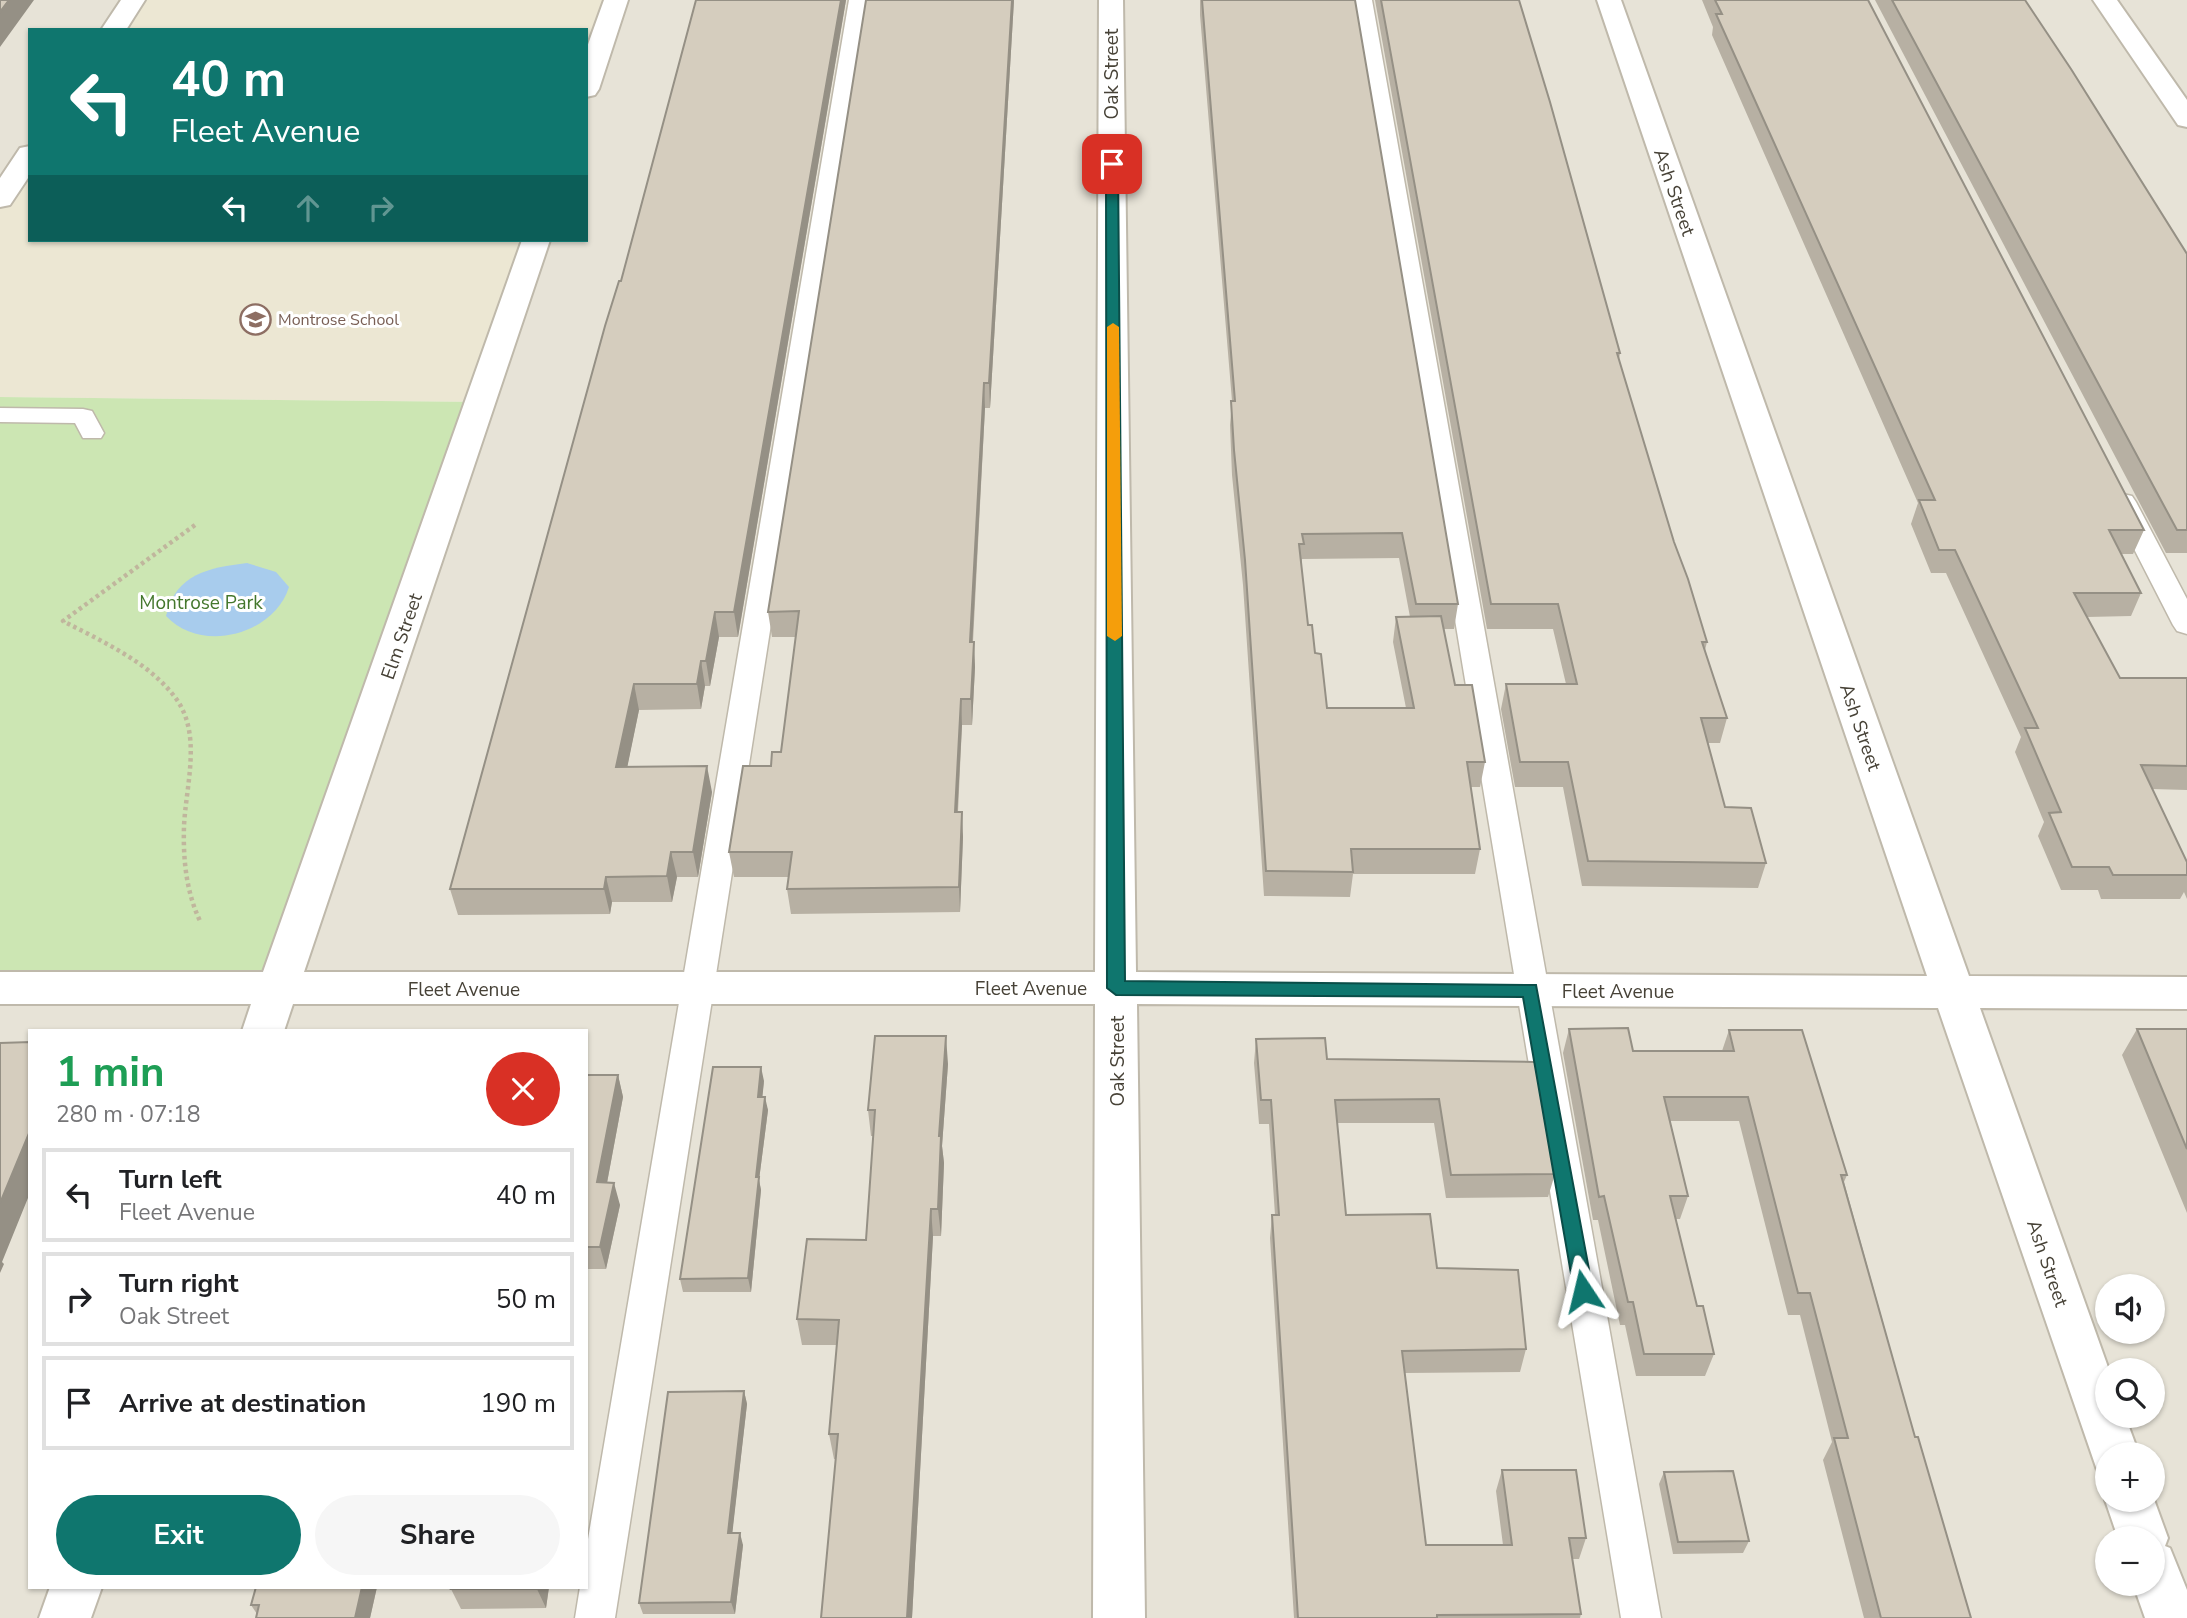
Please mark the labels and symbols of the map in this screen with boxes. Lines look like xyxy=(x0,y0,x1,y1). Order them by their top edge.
street label: Oak Street xyxy=(1099,28,1125,119)
pin xyxy=(1082,134,1142,194)
street label: Ash Street xyxy=(1647,145,1701,240)
school or university icon: Montrose School xyxy=(238,302,272,336)
place label: Montrose School xyxy=(278,309,399,331)
street label: Elm Street xyxy=(375,589,429,683)
park label: Montrose Park xyxy=(139,590,263,616)
street label: Ash Street xyxy=(1833,680,1887,775)
street label: Fleet Avenue xyxy=(975,976,1087,1002)
street label: Fleet Avenue xyxy=(408,977,520,1003)
street label: Fleet Avenue xyxy=(1562,979,1674,1005)
street label: Oak Street xyxy=(1105,1015,1131,1106)
street label: Ash Street xyxy=(2020,1216,2074,1311)
position arrow xyxy=(1546,1254,1620,1328)

